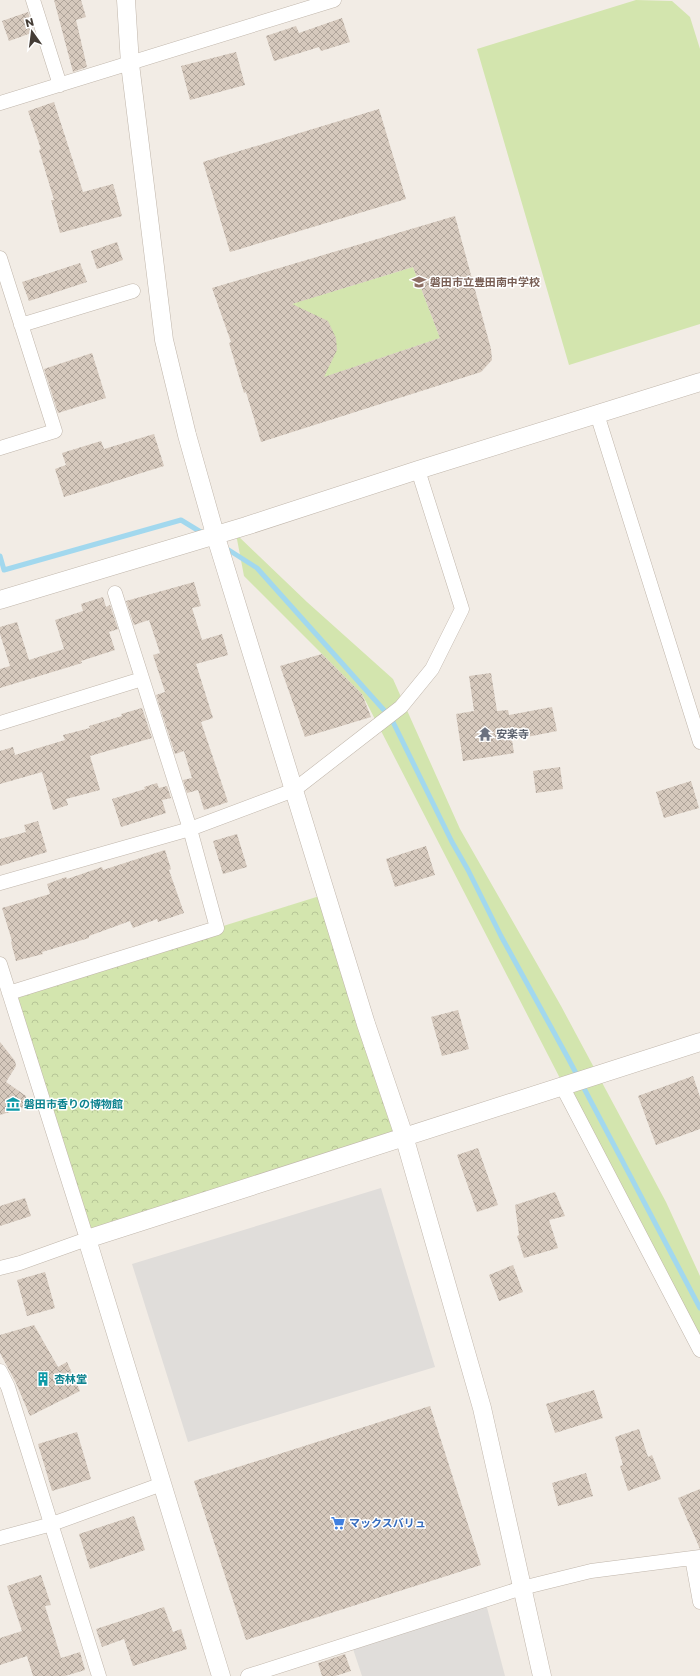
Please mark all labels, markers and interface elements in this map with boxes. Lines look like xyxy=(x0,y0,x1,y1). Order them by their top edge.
north arrow xyxy=(12,12,52,52)
text: N xyxy=(24,14,36,31)
school or university icon: 磐田市立豊田南中学校 xyxy=(411,274,427,290)
place label: 磐田市立豊田南中学校 xyxy=(430,274,540,290)
temple icon: 安楽寺 xyxy=(477,726,493,742)
place label: 安楽寺 xyxy=(496,726,529,742)
museum icon: 磐田市香りの博物館 xyxy=(5,1096,21,1112)
place label: 磐田市香りの博物館 xyxy=(24,1096,123,1112)
building icon: 杏林堂 xyxy=(35,1371,51,1387)
place label: 杏林堂 xyxy=(54,1371,87,1387)
supermarket icon: マックスバリュ xyxy=(330,1515,346,1531)
place label: マックスバリュ xyxy=(349,1515,426,1531)

